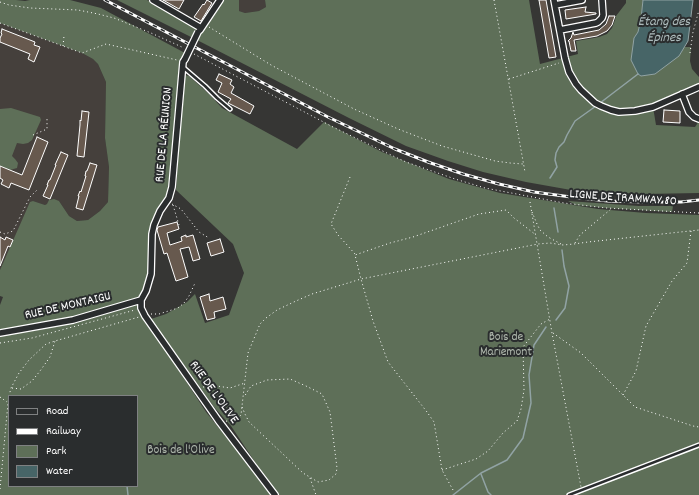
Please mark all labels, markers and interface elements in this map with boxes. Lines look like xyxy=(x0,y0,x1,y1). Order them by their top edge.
water label: Étang des Épines xyxy=(638,15,690,48)
street label: RUE DE LA RÉUNION xyxy=(153,87,177,183)
street label: LIGNE DE TRAMWAY 80 xyxy=(569,187,677,211)
street label: RUE DE MONTAIGU xyxy=(24,290,112,324)
park label: Bois de Mariemont xyxy=(480,330,532,361)
street label: RUE DE L'OLIVE xyxy=(185,359,241,427)
legend xyxy=(8,395,138,487)
text: Road xyxy=(46,403,68,420)
text: Railway xyxy=(46,423,81,440)
text: Park xyxy=(46,443,66,460)
park label: Bois de l'Olive xyxy=(147,443,215,459)
text: Water xyxy=(46,463,73,480)

